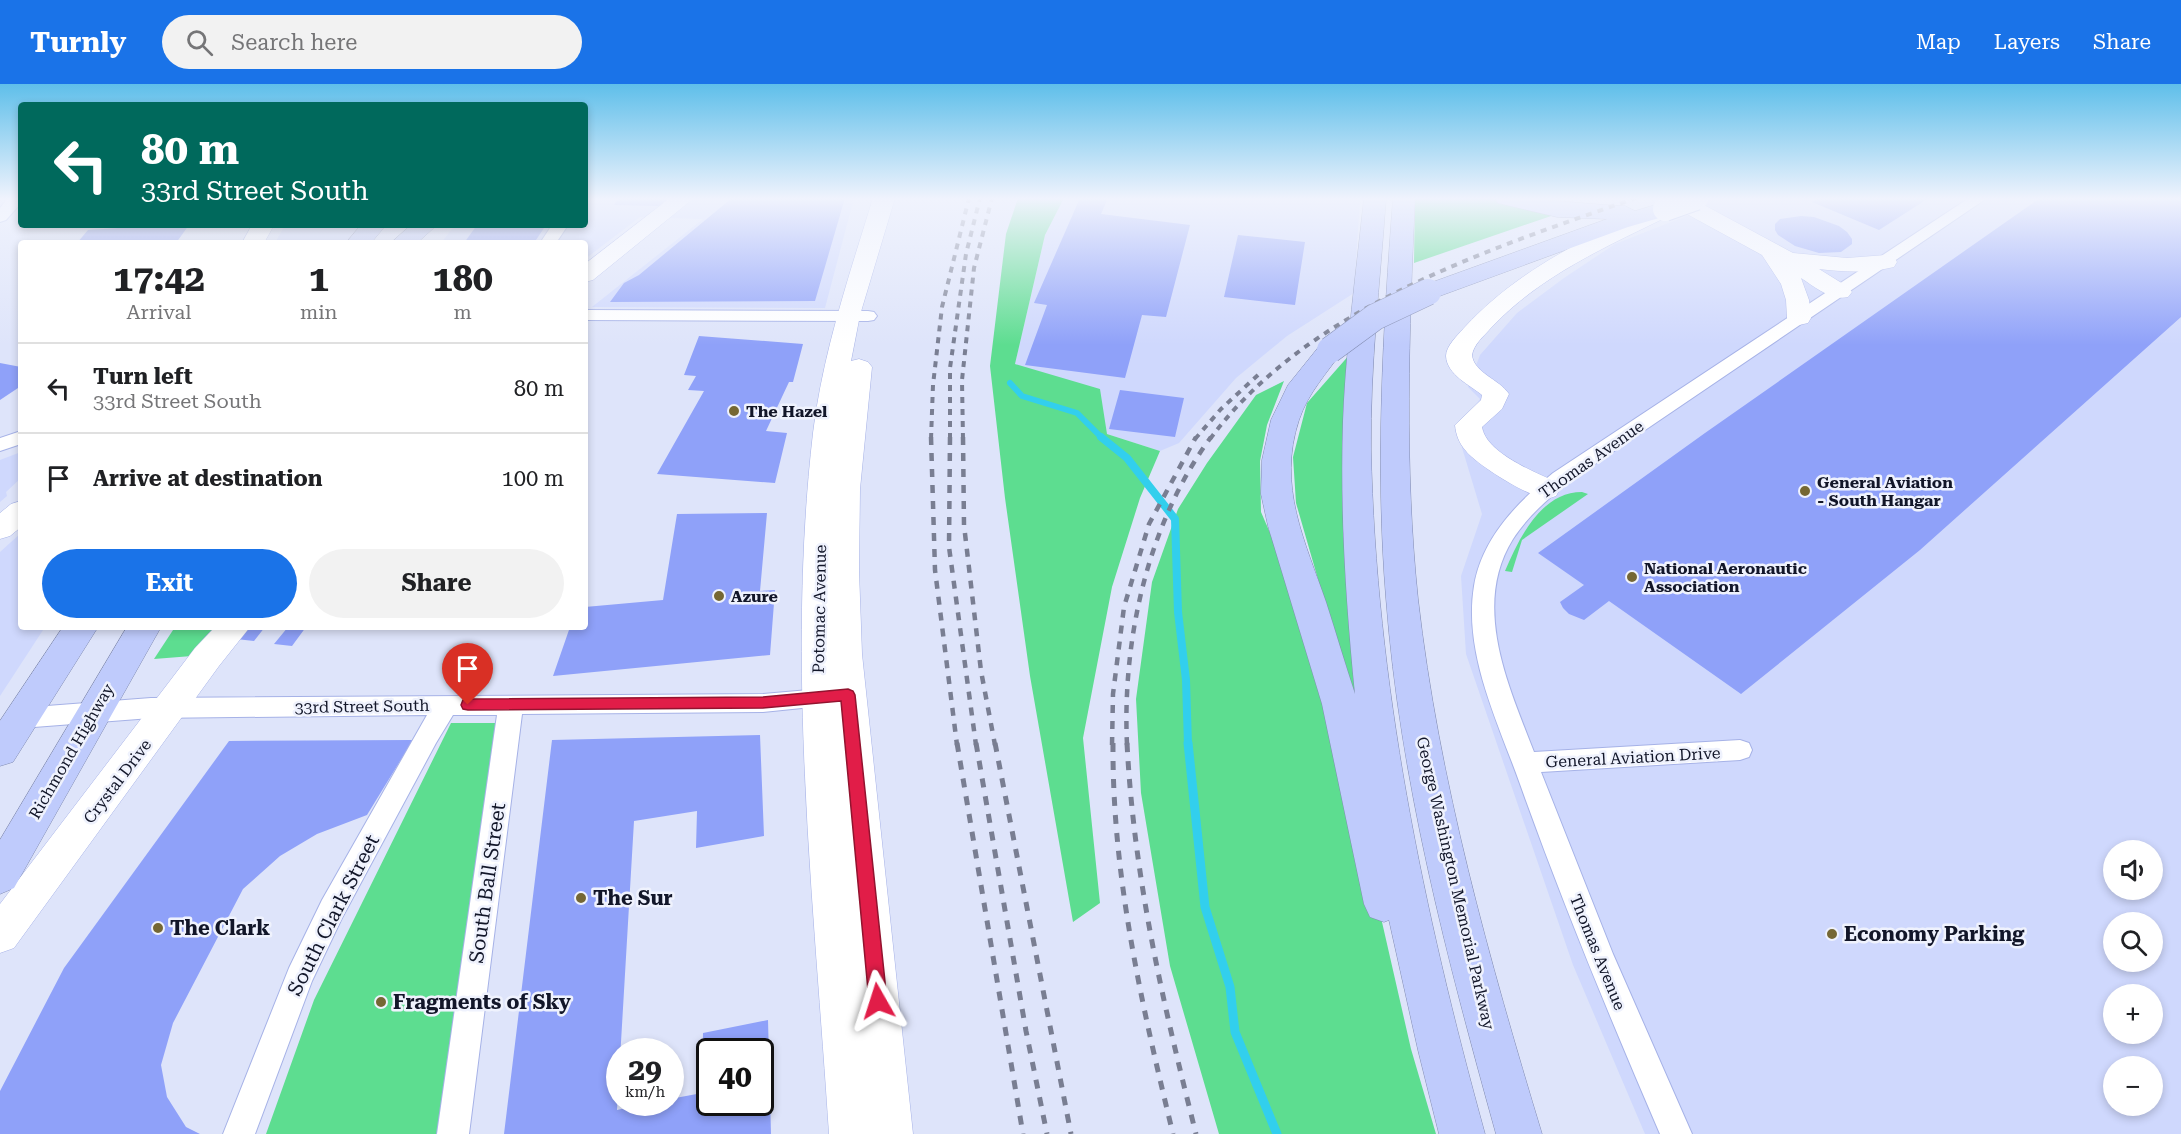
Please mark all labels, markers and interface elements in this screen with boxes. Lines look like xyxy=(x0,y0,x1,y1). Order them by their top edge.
search box xyxy=(162,15,582,69)
text: Turnly xyxy=(30,26,126,59)
icon: search xyxy=(183,26,216,59)
text: Search here xyxy=(231,30,357,55)
text: Map xyxy=(1916,30,1961,54)
text: Layers xyxy=(1994,30,2060,54)
text: Share xyxy=(2093,30,2151,54)
text: 80 m xyxy=(141,125,239,174)
icon: left xyxy=(42,126,120,204)
text: 33rd Street South xyxy=(141,175,369,207)
text: 17:42 xyxy=(113,258,205,300)
text: 1 xyxy=(309,258,329,300)
text: 180 xyxy=(433,258,493,300)
text: Arrival xyxy=(126,300,191,324)
text: min xyxy=(300,300,337,324)
text: m xyxy=(454,300,472,324)
text: Turn left xyxy=(93,364,193,389)
icon: left xyxy=(42,372,75,405)
text: 80 m xyxy=(514,376,564,401)
text: 33rd Street South xyxy=(93,389,262,413)
place label: The Hazel xyxy=(746,402,828,421)
marker: The Hazel xyxy=(727,404,741,418)
street label: Thomas Avenue xyxy=(1535,416,1647,503)
icon: arrive xyxy=(42,462,75,495)
text: Arrive at destination xyxy=(93,466,322,491)
text: 100 m xyxy=(501,466,564,491)
place label: General Aviation - South Hangar xyxy=(1817,473,1953,510)
marker: General Aviation - South Hangar xyxy=(1798,484,1812,498)
street label: Potomac Avenue xyxy=(809,544,830,674)
button: Exit xyxy=(42,549,297,618)
button: Share xyxy=(309,549,564,618)
place label: National Aeronautic Association xyxy=(1644,559,1807,596)
marker: National Aeronautic Association xyxy=(1625,570,1639,584)
place label: Azure xyxy=(731,587,778,606)
marker: Azure xyxy=(712,589,726,603)
pin xyxy=(442,643,493,705)
icon: arrive xyxy=(451,652,484,685)
street label: Richmond Highway xyxy=(25,680,118,822)
street label: 33rd Street South xyxy=(294,696,430,717)
street label: Crystal Drive xyxy=(80,735,155,827)
street label: George Washington Memorial Parkway xyxy=(1413,735,1499,1032)
street label: General Aviation Drive xyxy=(1545,743,1721,772)
street label: South Ball Street xyxy=(464,801,510,965)
street label: South Clark Street xyxy=(282,830,384,1000)
map controls xyxy=(2103,840,2163,1116)
button: sound xyxy=(2103,840,2163,900)
place label: The Sur xyxy=(593,886,673,910)
marker: The Sur xyxy=(574,891,588,905)
street label: Thomas Avenue xyxy=(1566,892,1629,1013)
button: search xyxy=(2103,912,2163,972)
place label: The Clark xyxy=(170,916,270,940)
marker: The Clark xyxy=(151,921,165,935)
place label: Economy Parking xyxy=(1844,922,2025,946)
marker: Economy Parking xyxy=(1825,927,1839,941)
position arrow xyxy=(846,969,910,1033)
button: + xyxy=(2103,984,2163,1044)
place label: Fragments of Sky xyxy=(393,990,571,1014)
marker: Fragments of Sky xyxy=(374,995,388,1009)
speed limit sign: 40 xyxy=(696,1038,774,1116)
text: 29 xyxy=(628,1052,662,1087)
button: − xyxy=(2103,1056,2163,1116)
text: km/h xyxy=(625,1083,665,1101)

